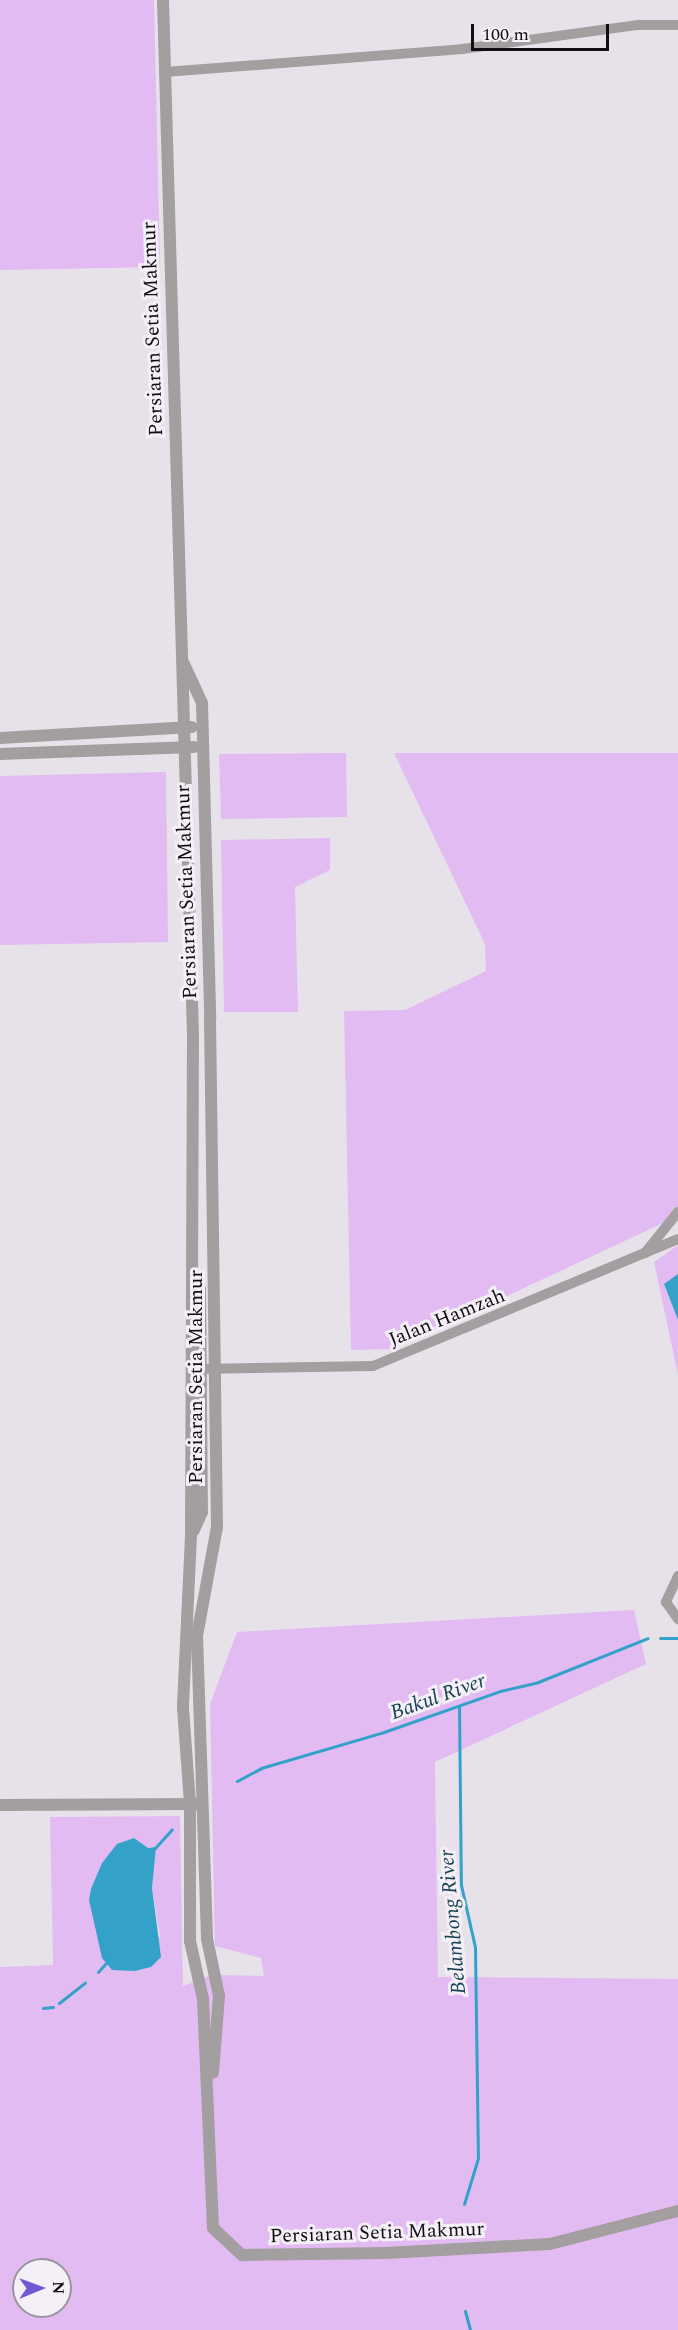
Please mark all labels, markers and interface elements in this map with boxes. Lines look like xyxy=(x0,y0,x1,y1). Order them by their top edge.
scale bar xyxy=(474,12,612,50)
text: 100 m xyxy=(482,21,529,48)
street label: Persiaran Setia Makmur xyxy=(137,221,169,437)
street label: Persiaran Setia Makmur xyxy=(171,784,203,1000)
street label: Persiaran Setia Makmur xyxy=(184,1270,208,1484)
street label: Jalan Hamzah xyxy=(385,1284,509,1352)
water label: Bakul River xyxy=(387,1668,489,1726)
water label: Belambong River xyxy=(434,1848,472,1996)
street label: Persiaran Setia Makmur xyxy=(269,2217,485,2249)
north arrow xyxy=(12,2258,72,2318)
text: N xyxy=(46,2281,70,2294)

